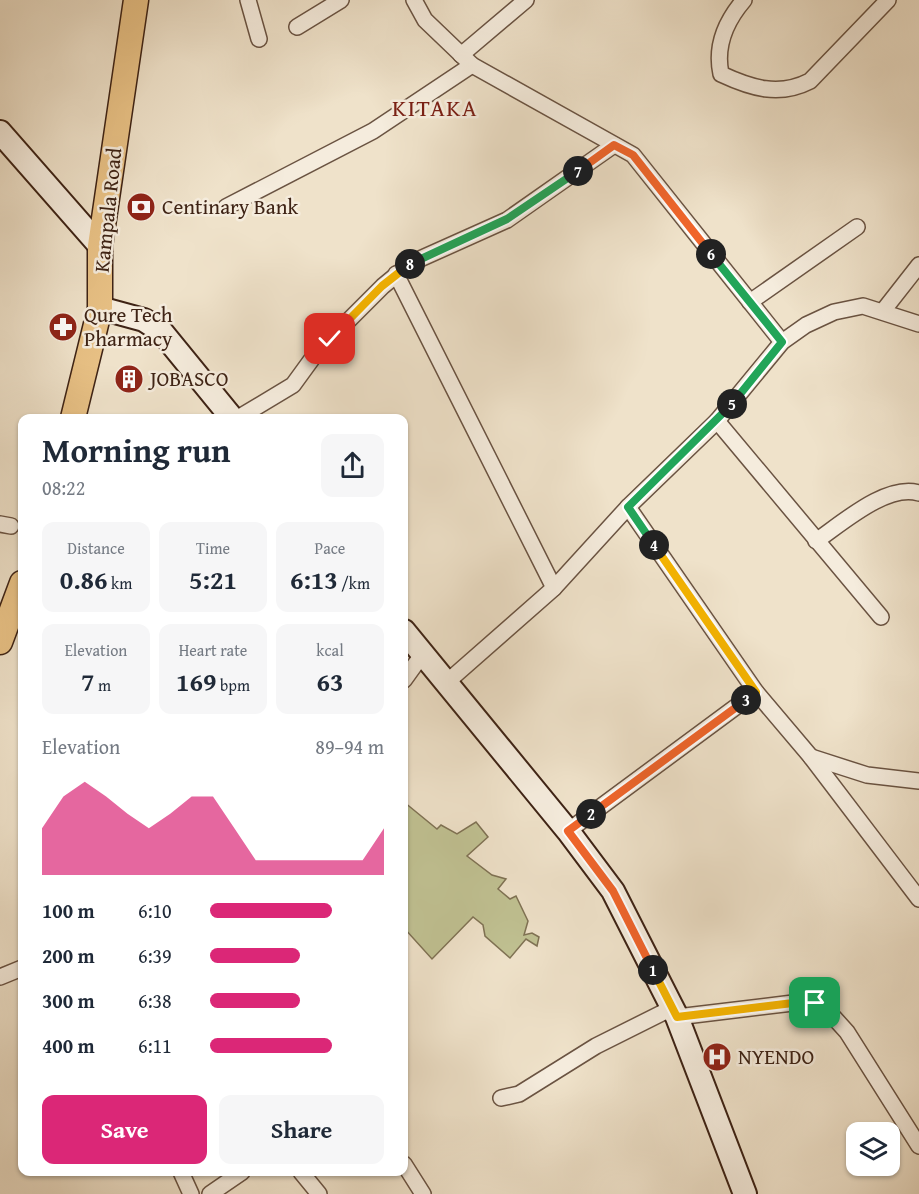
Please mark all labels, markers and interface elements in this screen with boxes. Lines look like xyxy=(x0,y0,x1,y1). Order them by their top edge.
district label: KITAKA xyxy=(392,90,478,125)
street label: Kampala Road xyxy=(86,145,130,274)
pin: 7 xyxy=(563,156,593,186)
text: 7 xyxy=(574,159,582,183)
bank icon: Centinary Bank xyxy=(125,191,157,223)
place label: Centinary Bank xyxy=(162,191,298,222)
pin: 6 xyxy=(696,239,726,269)
text: 6 xyxy=(707,242,715,266)
pin: 8 xyxy=(395,249,425,279)
text: 8 xyxy=(406,252,414,276)
place label: Qure Tech Pharmacy xyxy=(84,299,173,354)
pharmacy icon: Qure Tech Pharmacy xyxy=(47,311,79,343)
pin xyxy=(304,313,355,364)
icon: check xyxy=(313,322,346,355)
building icon: JOBASCO xyxy=(113,363,145,395)
place label: JOBASCO xyxy=(147,363,228,394)
pin: 5 xyxy=(717,389,747,419)
text: 5 xyxy=(728,392,736,416)
text: Morning run xyxy=(42,426,231,474)
button: share xyxy=(321,434,384,497)
text: 08:22 xyxy=(42,473,85,502)
pin: 4 xyxy=(639,530,669,560)
text: 4 xyxy=(650,533,658,557)
text: Distance xyxy=(67,536,125,560)
text: Time xyxy=(196,536,230,560)
text: Pace xyxy=(315,536,345,560)
text: 0.86 xyxy=(60,560,108,599)
text: 5:21 xyxy=(189,560,237,599)
text: 6:13 xyxy=(290,560,338,599)
text: km xyxy=(108,571,132,595)
text: /km xyxy=(338,571,370,595)
text: Elevation xyxy=(65,638,127,662)
text: Heart rate xyxy=(179,638,247,662)
text: kcal xyxy=(316,638,344,662)
text: 7 xyxy=(81,662,94,701)
text: 169 xyxy=(176,662,216,701)
text: 63 xyxy=(317,662,343,701)
text: m xyxy=(94,673,111,697)
text: bpm xyxy=(216,673,250,697)
pin: 3 xyxy=(731,685,761,715)
text: 3 xyxy=(742,688,750,712)
text: Elevation xyxy=(42,732,120,761)
text: 89–94 m xyxy=(315,732,384,761)
pin: 2 xyxy=(576,799,606,829)
text: 2 xyxy=(587,802,595,826)
text: 100 m xyxy=(42,896,95,925)
text: 6:10 xyxy=(138,896,172,925)
text: 200 m xyxy=(42,941,95,970)
text: 6:39 xyxy=(138,941,172,970)
pin: 1 xyxy=(638,955,668,985)
text: 1 xyxy=(649,958,657,982)
pin xyxy=(789,977,840,1028)
text: 300 m xyxy=(42,986,95,1015)
text: 6:38 xyxy=(138,986,172,1015)
icon: arrive xyxy=(798,986,831,1019)
text: 400 m xyxy=(42,1031,95,1060)
text: 6:11 xyxy=(138,1031,172,1060)
hospital icon: NYENDO xyxy=(701,1041,733,1073)
place label: NYENDO xyxy=(738,1041,814,1072)
button: Save xyxy=(42,1095,207,1164)
button: Share xyxy=(219,1095,384,1164)
map controls xyxy=(846,1122,900,1176)
button: layers xyxy=(846,1122,900,1176)

